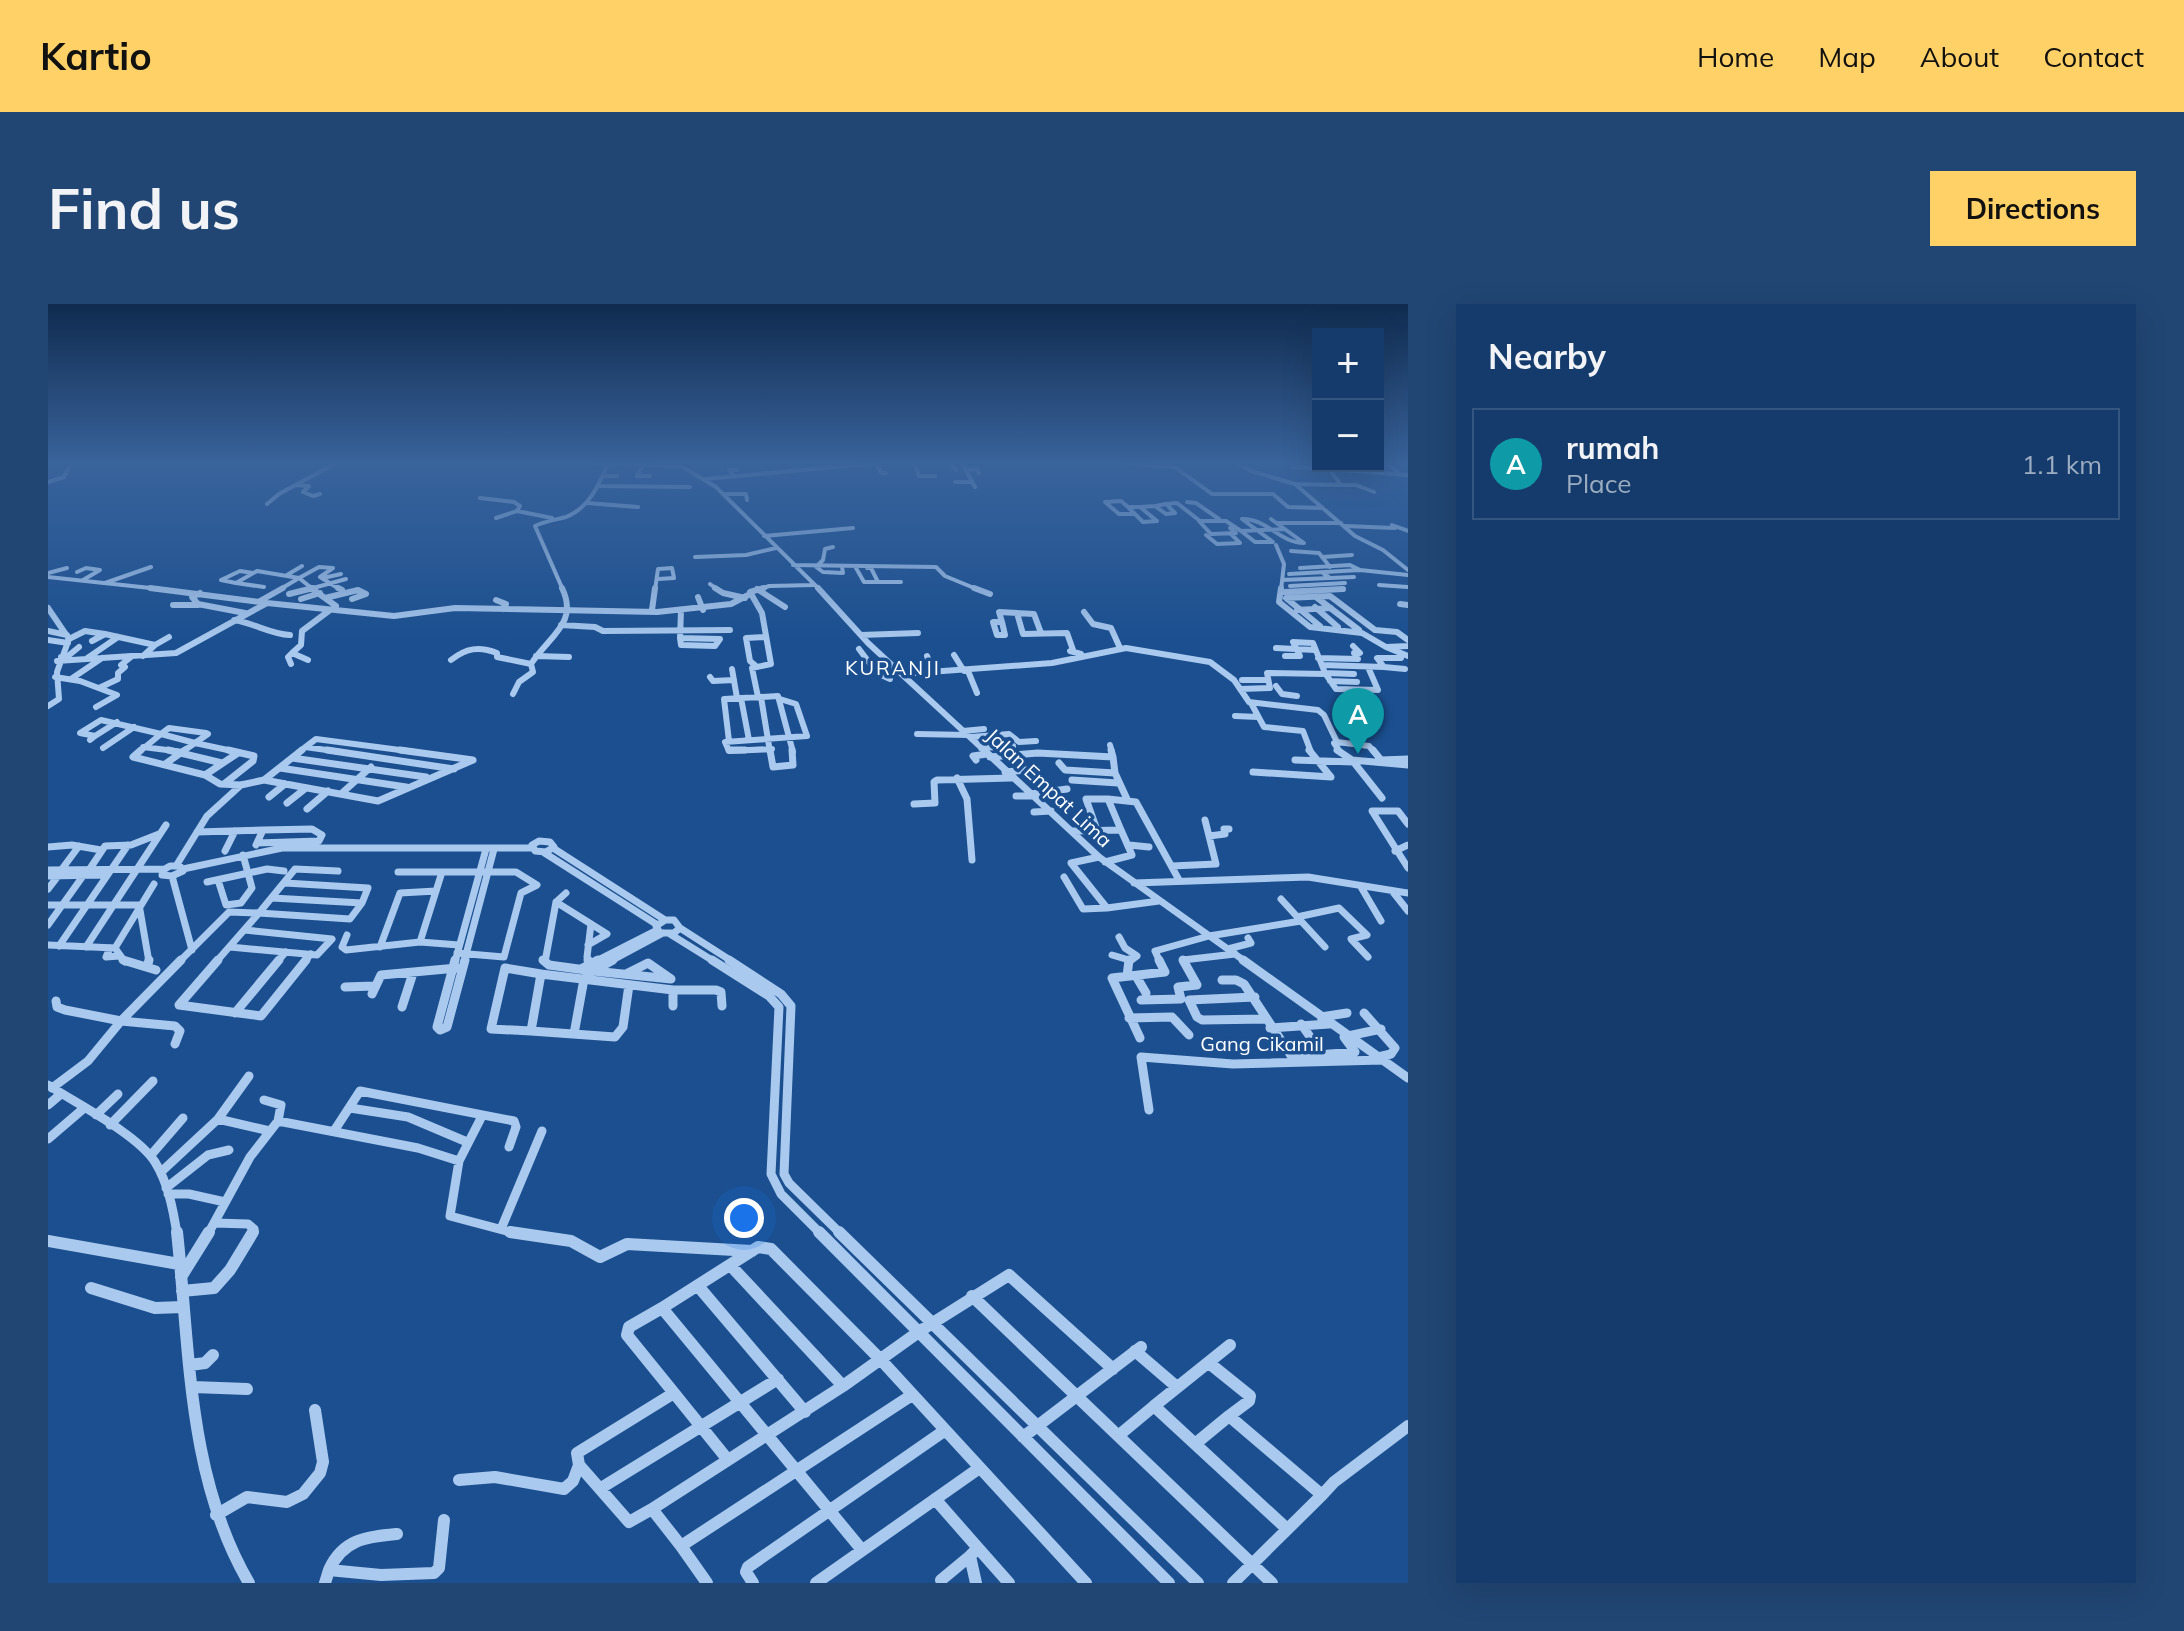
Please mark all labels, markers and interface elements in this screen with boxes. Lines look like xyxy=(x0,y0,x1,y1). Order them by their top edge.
text: Kartio xyxy=(40,32,152,80)
text: Home xyxy=(1697,39,1774,74)
text: Map xyxy=(1818,39,1876,74)
text: About xyxy=(1920,39,1999,74)
text: Contact xyxy=(2043,39,2144,74)
button: Directions xyxy=(1930,171,2136,246)
text: Find us xyxy=(48,173,240,243)
map controls xyxy=(1312,328,1384,472)
button: + xyxy=(1312,328,1384,400)
text: Nearby xyxy=(1488,335,1606,378)
button: − xyxy=(1312,400,1384,472)
text: rumah xyxy=(1566,429,1659,467)
text: A xyxy=(1506,448,1526,481)
text: 1.1 km xyxy=(2022,448,2102,481)
text: Place xyxy=(1566,467,1631,500)
district label: KURANJI xyxy=(845,655,941,680)
pin: A xyxy=(1332,688,1384,754)
street label: Jalan Empat Lima xyxy=(981,723,1117,852)
street label: Gang Cikamil xyxy=(1200,1031,1324,1056)
your location xyxy=(724,1198,764,1238)

